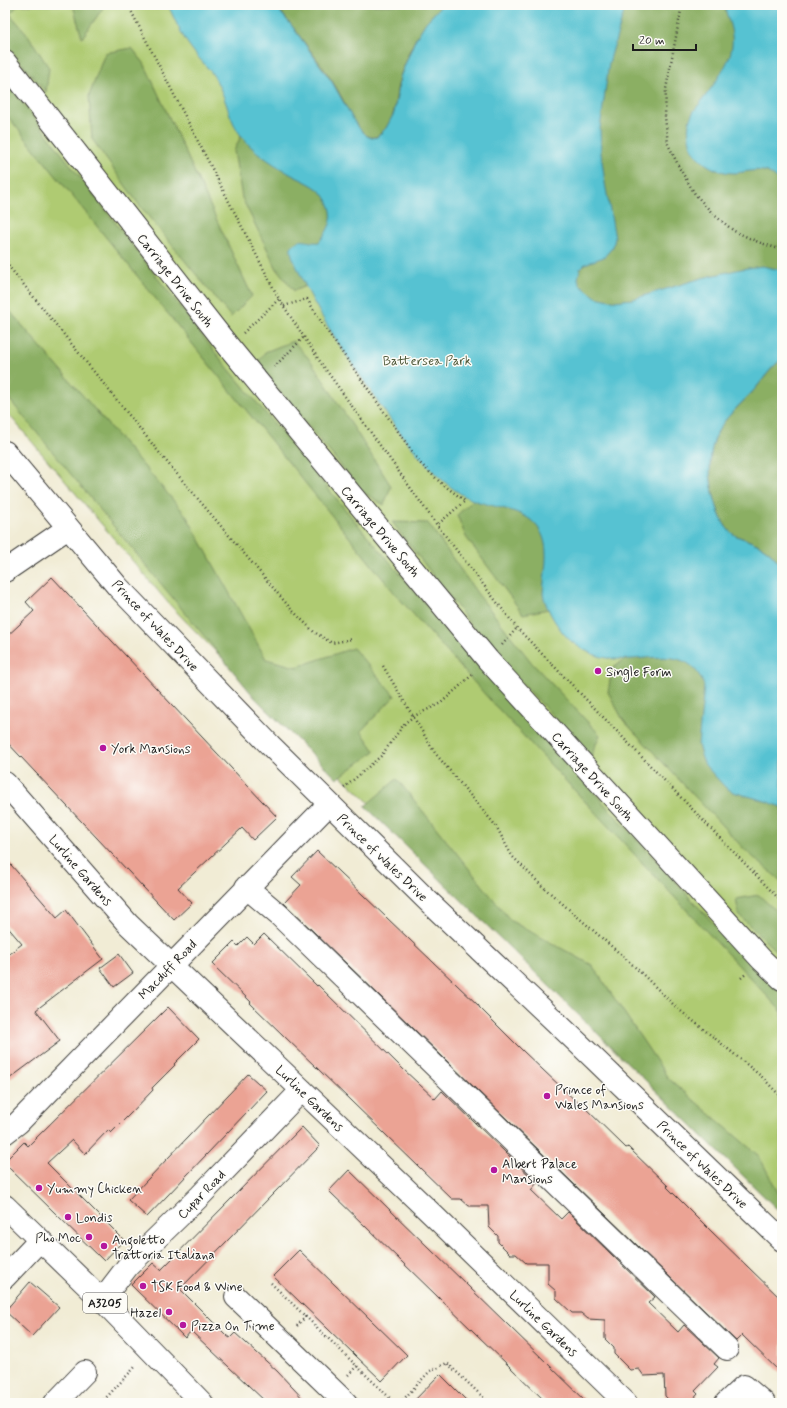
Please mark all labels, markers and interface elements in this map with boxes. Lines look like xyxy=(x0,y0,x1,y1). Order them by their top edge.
scale bar xyxy=(633,26,696,52)
text: 20 m xyxy=(639,33,665,49)
street label: Carriage Drive South xyxy=(133,231,217,331)
park label: Battersea Park xyxy=(383,353,472,370)
street label: Carriage Drive South xyxy=(337,483,423,581)
street label: Prince of Wales Drive xyxy=(108,576,202,676)
place label: Single Form xyxy=(606,664,672,682)
marker: Single Form xyxy=(593,666,603,676)
street label: Carriage Drive South xyxy=(547,729,636,825)
place label: York Mansions xyxy=(111,741,191,758)
marker: York Mansions xyxy=(98,743,108,753)
street label: Prince of Wales Drive xyxy=(333,810,431,906)
street label: Lurline Gardens xyxy=(44,832,115,910)
street label: Macduff Road xyxy=(135,936,201,1004)
street label: Lurline Gardens xyxy=(271,1062,347,1136)
place label: Prince of Wales Mansions xyxy=(555,1082,644,1114)
marker: Prince of Wales Mansions xyxy=(542,1091,552,1101)
street label: Prince of Wales Drive xyxy=(653,1117,751,1213)
place label: Albert Palace Mansions xyxy=(502,1156,577,1188)
marker: Albert Palace Mansions xyxy=(489,1165,499,1175)
street label: Cupar Road xyxy=(174,1167,230,1223)
place label: Yummy Chicken xyxy=(47,1181,142,1198)
marker: Yummy Chicken xyxy=(34,1183,44,1193)
place label: Londis xyxy=(76,1210,113,1227)
marker: Londis xyxy=(63,1212,73,1222)
place label: Pho Moc xyxy=(35,1230,81,1247)
marker: Pho Moc xyxy=(84,1232,94,1242)
place label: Angoletto Trattoria Italiana xyxy=(112,1232,215,1264)
marker: Angoletto Trattoria Italiana xyxy=(99,1241,109,1251)
place label: TSK Food & Wine xyxy=(151,1279,243,1296)
marker: TSK Food & Wine xyxy=(138,1281,148,1291)
street label: Lurline Gardens xyxy=(505,1287,581,1361)
road number: A3205 xyxy=(83,1293,127,1313)
place label: Hazel xyxy=(130,1305,161,1322)
marker: Hazel xyxy=(164,1307,174,1317)
place label: Pizza On Time xyxy=(191,1318,275,1335)
marker: Pizza On Time xyxy=(178,1320,188,1330)

